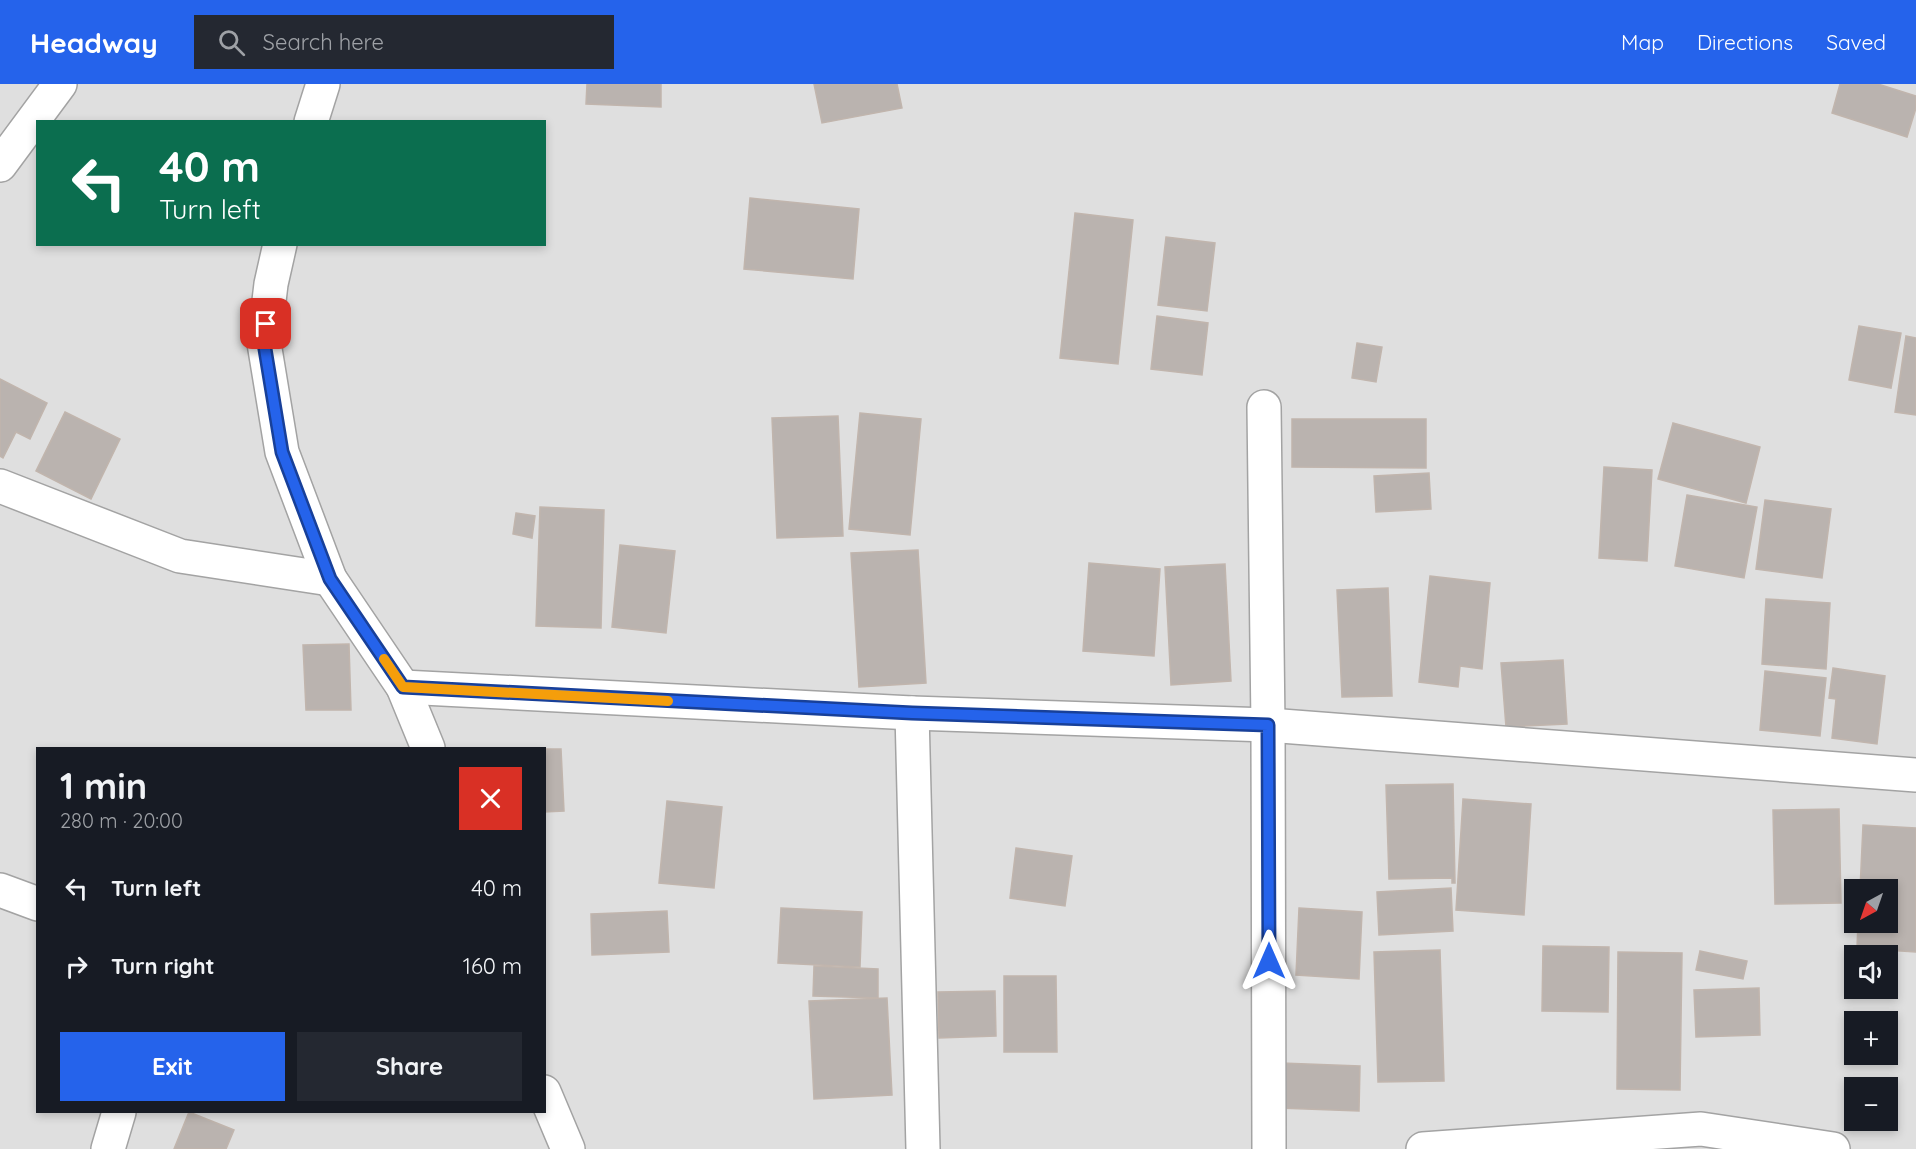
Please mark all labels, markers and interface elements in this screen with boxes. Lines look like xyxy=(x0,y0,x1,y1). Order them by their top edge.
search box xyxy=(194,15,614,69)
text: Headway xyxy=(30,25,158,60)
icon: search xyxy=(215,26,248,59)
text: Search here xyxy=(263,28,384,56)
text: Map xyxy=(1621,29,1664,55)
text: Directions xyxy=(1697,29,1793,55)
text: Saved xyxy=(1826,29,1886,55)
text: 40 m xyxy=(159,140,260,193)
icon: left xyxy=(60,144,138,222)
text: Turn left xyxy=(159,192,261,226)
pin xyxy=(240,298,291,349)
icon: arrive xyxy=(249,307,282,340)
text: 1 min xyxy=(60,763,147,808)
button: close xyxy=(459,767,522,830)
text: 280 m · 20:00 xyxy=(60,808,183,833)
icon: left xyxy=(60,872,93,905)
text: Turn left xyxy=(111,874,201,902)
text: 40 m xyxy=(471,874,522,902)
north arrow xyxy=(1844,879,1898,933)
map controls xyxy=(1844,879,1898,1131)
position arrow xyxy=(1237,929,1301,993)
button: sound xyxy=(1844,945,1898,999)
icon: right xyxy=(60,950,93,983)
text: Turn right xyxy=(111,952,215,980)
text: 160 m xyxy=(463,952,522,980)
button: + xyxy=(1844,1011,1898,1065)
button: Exit xyxy=(60,1032,285,1101)
button: Share xyxy=(297,1032,522,1101)
button: − xyxy=(1844,1077,1898,1131)

